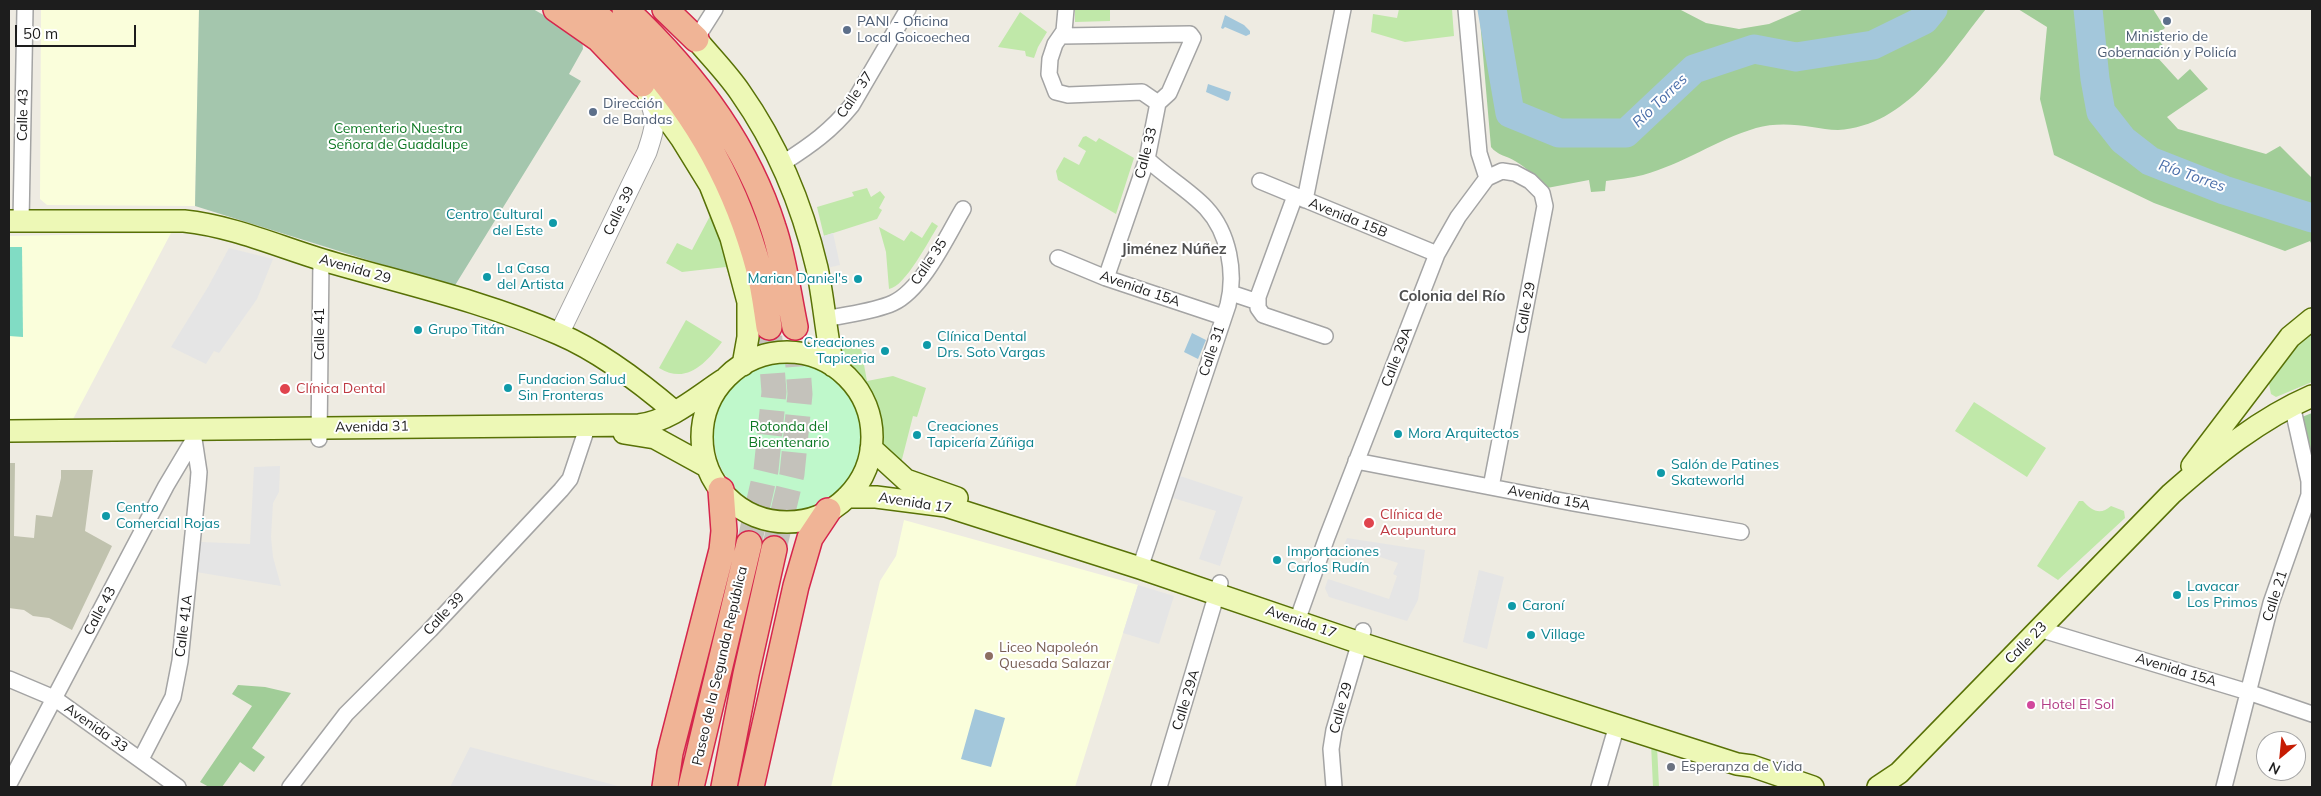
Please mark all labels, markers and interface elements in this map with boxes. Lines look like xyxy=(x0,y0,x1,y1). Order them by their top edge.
place label: PANI - Oficina Local Goicoechea xyxy=(857,14,970,46)
scale bar xyxy=(18,15,139,47)
marker: Ministerio de Gobernación y Policía xyxy=(2161,15,2173,27)
text: 50 m xyxy=(23,24,58,43)
marker: PANI - Oficina Local Goicoechea xyxy=(841,24,853,36)
place label: Ministerio de Gobernación y Policía xyxy=(2097,29,2237,62)
street label: Calle 37 xyxy=(833,69,877,121)
water label: Río Torres xyxy=(1629,70,1691,132)
street label: Calle 43 xyxy=(14,89,32,141)
place label: Dirección de Bandas xyxy=(603,96,673,128)
marker: Dirección de Bandas xyxy=(587,106,599,118)
park label: Cementerio Nuestra Señora de Guadalupe xyxy=(328,121,468,154)
street label: Calle 33 xyxy=(1132,126,1160,180)
water label: Río Torres xyxy=(2156,156,2228,196)
street label: Calle 39 xyxy=(600,184,638,238)
street label: Avenida 15B xyxy=(1306,195,1390,241)
place label: Centro Cultural del Este xyxy=(446,207,543,240)
marker: Centro Cultural del Este xyxy=(547,217,559,229)
street label: Calle 35 xyxy=(907,236,951,288)
district label: Jiménez Núñez xyxy=(1121,240,1227,258)
street label: Avenida 29 xyxy=(317,251,393,287)
place label: La Casa del Artista xyxy=(497,261,564,294)
street label: Avenida 15A xyxy=(1098,267,1182,311)
marker: La Casa del Artista xyxy=(481,271,493,283)
place label: Marian Daniel's xyxy=(748,271,848,287)
marker: Marian Daniel's xyxy=(852,273,864,285)
street label: Calle 29 xyxy=(1513,281,1539,335)
district label: Colonia del Río xyxy=(1399,287,1505,305)
street label: Calle 41 xyxy=(312,308,328,360)
place label: Grupo Titán xyxy=(428,322,505,338)
street label: Calle 31 xyxy=(1196,323,1228,379)
marker: Grupo Titán xyxy=(412,324,424,336)
street label: Calle 29A xyxy=(1378,325,1416,389)
place label: Clínica Dental Drs. Soto Vargas xyxy=(937,329,1045,362)
place label: Creaciones Tapiceria xyxy=(803,335,875,368)
marker: Clínica Dental Drs. Soto Vargas xyxy=(921,339,933,351)
marker: Creaciones Tapiceria xyxy=(879,345,891,357)
place label: Fundacion Salud Sin Fronteras xyxy=(518,372,626,404)
place label: Clínica Dental xyxy=(296,381,386,397)
marker: Clínica Dental xyxy=(278,382,292,396)
marker: Fundacion Salud Sin Fronteras xyxy=(502,382,514,394)
street label: Avenida 31 xyxy=(335,418,409,436)
park label: Rotonda del Bicentenario xyxy=(749,419,829,452)
place label: Creaciones Tapicería Zúñiga xyxy=(927,419,1034,452)
place label: Mora Arquitectos xyxy=(1408,426,1519,442)
marker: Mora Arquitectos xyxy=(1392,428,1404,440)
marker: Creaciones Tapicería Zúñiga xyxy=(911,429,923,441)
place label: Salón de Patines Skateworld xyxy=(1671,457,1779,490)
marker: Salón de Patines Skateworld xyxy=(1655,467,1667,479)
street label: Avenida 15A xyxy=(1506,482,1592,514)
street label: Avenida 17 xyxy=(877,489,953,517)
place label: Centro Comercial Rojas xyxy=(116,500,220,532)
place label: Clínica de Acupuntura xyxy=(1380,507,1456,540)
marker: Centro Comercial Rojas xyxy=(100,510,112,522)
marker: Clínica de Acupuntura xyxy=(1362,516,1376,530)
place label: Importaciones Carlos Rudín xyxy=(1287,544,1379,576)
marker: Importaciones Carlos Rudín xyxy=(1271,554,1283,566)
street label: Paseo de la Segunda República xyxy=(689,565,751,767)
street label: Calle 21 xyxy=(2259,568,2291,624)
place label: Lavacar Los Primos xyxy=(2187,579,2258,612)
street label: Calle 43 xyxy=(80,584,120,638)
street label: Calle 39 xyxy=(420,589,468,639)
marker: Lavacar Los Primos xyxy=(2171,589,2183,601)
street label: Calle 41A xyxy=(172,594,196,658)
place label: Caroní xyxy=(1522,598,1564,614)
marker: Caroní xyxy=(1506,600,1518,612)
street label: Avenida 17 xyxy=(1263,602,1339,642)
street label: Calle 23 xyxy=(2002,619,2050,667)
place label: Village xyxy=(1541,627,1585,643)
marker: Village xyxy=(1525,629,1537,641)
place label: Liceo Napoleón Quesada Salazar xyxy=(999,640,1111,672)
marker: Liceo Napoleón Quesada Salazar xyxy=(983,650,995,662)
street label: Avenida 15A xyxy=(2133,650,2219,690)
street label: Calle 29A xyxy=(1169,668,1203,732)
street label: Calle 29 xyxy=(1326,680,1356,736)
place label: Hotel El Sol xyxy=(2041,697,2114,713)
marker: Hotel El Sol xyxy=(2025,699,2037,711)
street label: Avenida 33 xyxy=(61,700,131,756)
north arrow xyxy=(2256,731,2306,781)
text: N xyxy=(2266,758,2283,779)
place label: Esperanza de Vida xyxy=(1681,759,1803,775)
marker: Esperanza de Vida xyxy=(1665,761,1677,773)

